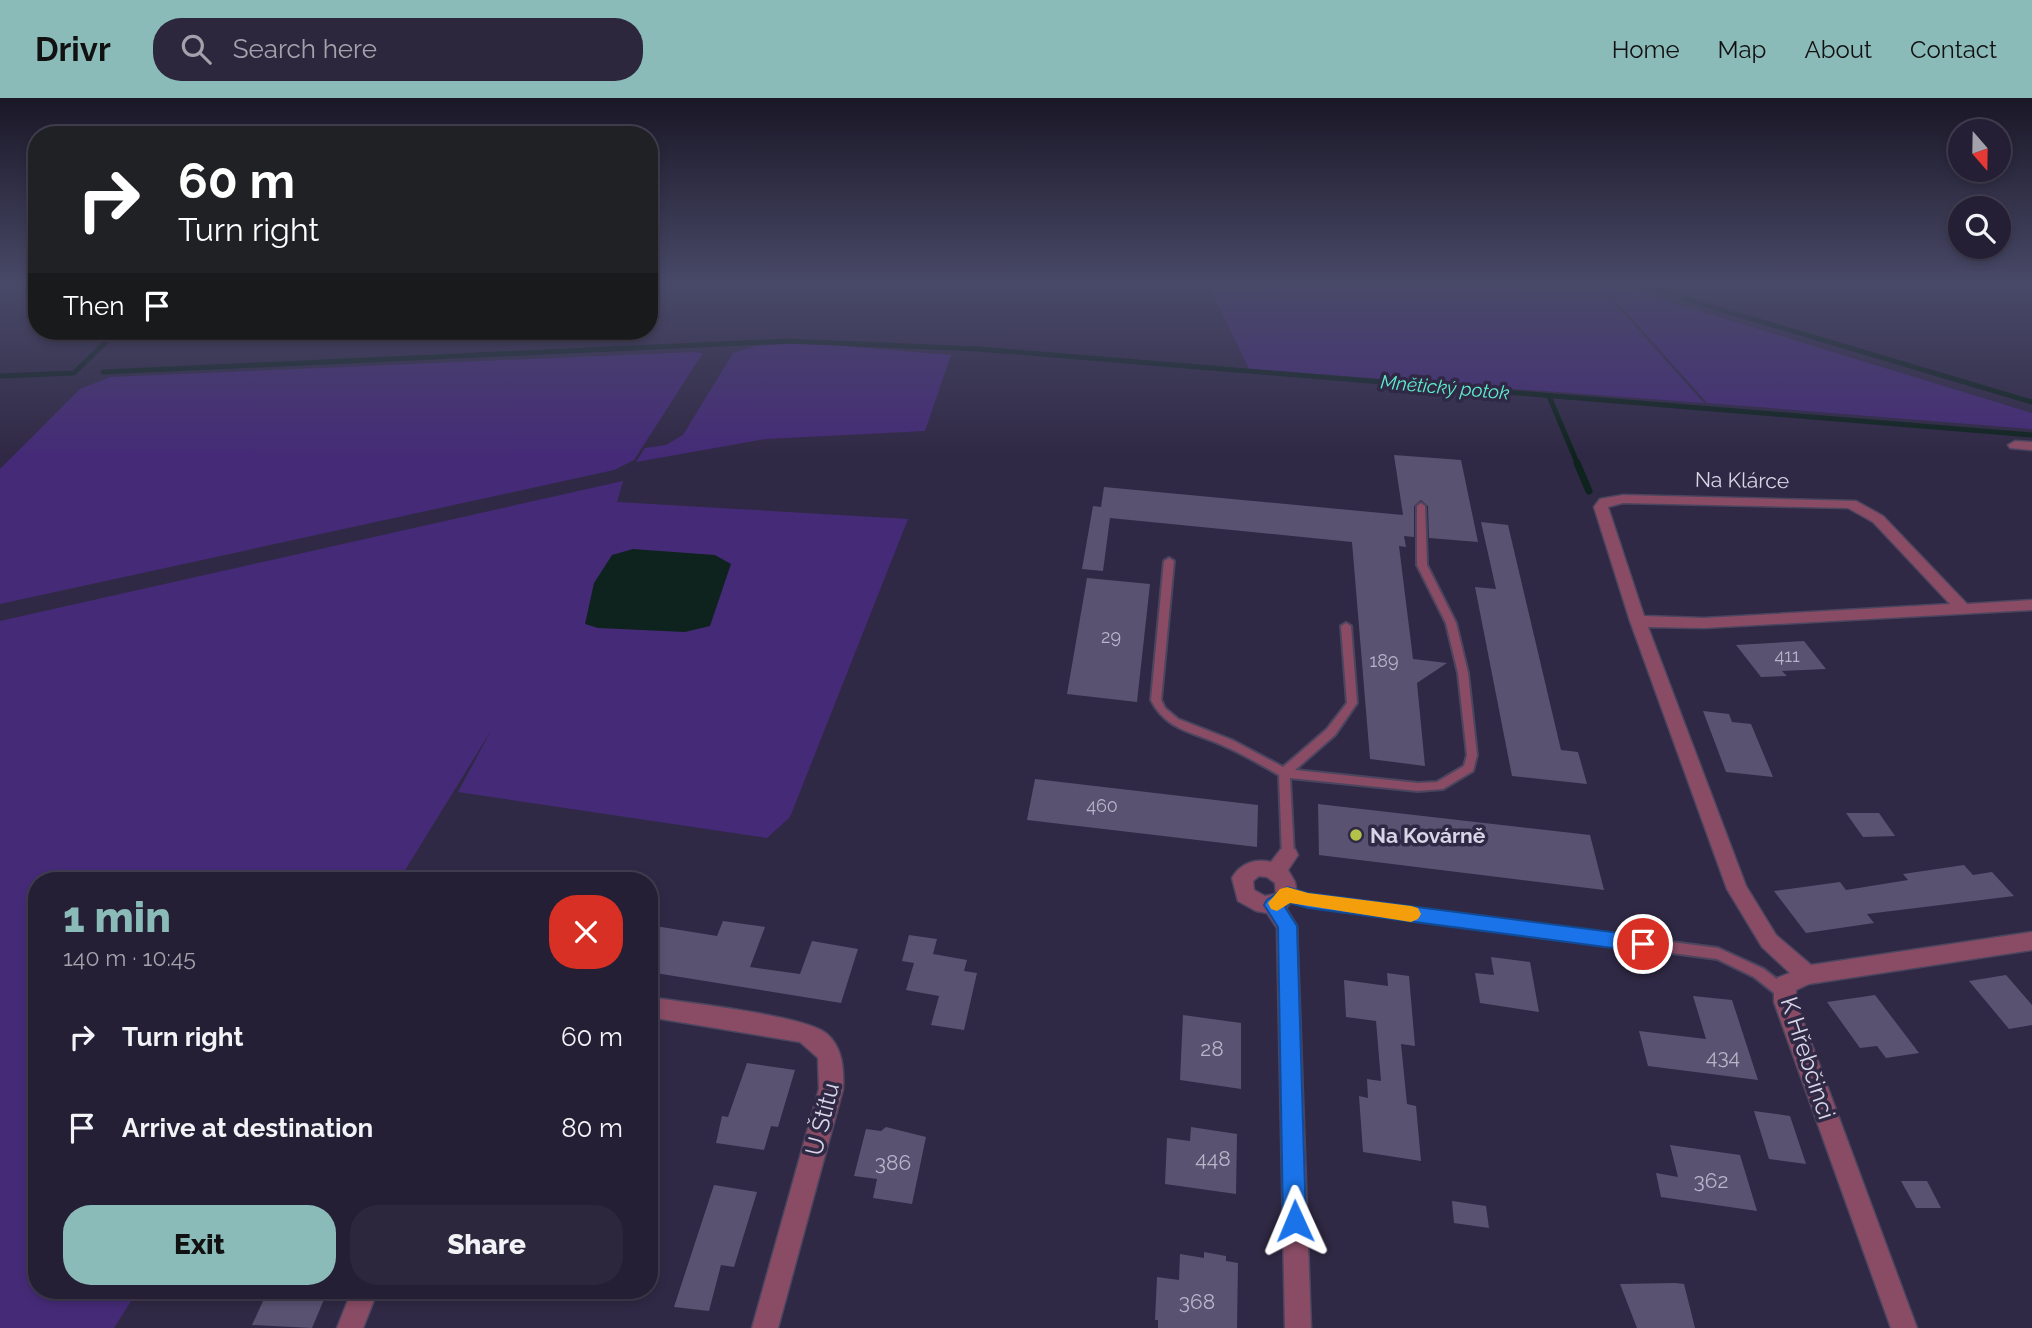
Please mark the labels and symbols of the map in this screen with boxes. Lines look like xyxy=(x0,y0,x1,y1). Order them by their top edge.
north arrow xyxy=(1948,119,2011,182)
water label: Mnětický potok xyxy=(1380,370,1510,404)
street label: Na Klárce xyxy=(1695,467,1789,493)
house number: 29 xyxy=(1101,626,1121,647)
house number: 411 xyxy=(1774,645,1800,666)
house number: 189 xyxy=(1370,650,1398,671)
house number: 460 xyxy=(1086,795,1118,816)
place label: Na Kovárně xyxy=(1370,823,1486,848)
marker: Na Kovárně xyxy=(1348,827,1364,843)
pin xyxy=(1613,914,1673,974)
street label: K Hřebčinci xyxy=(1775,993,1841,1123)
house number: 28 xyxy=(1200,1036,1224,1061)
house number: 434 xyxy=(1706,1044,1740,1069)
street label: U Štítu xyxy=(798,1079,845,1158)
house number: 448 xyxy=(1195,1146,1231,1171)
house number: 386 xyxy=(875,1150,911,1175)
house number: 362 xyxy=(1694,1168,1728,1193)
position arrow xyxy=(1258,1184,1332,1258)
house number: 368 xyxy=(1179,1289,1215,1314)

